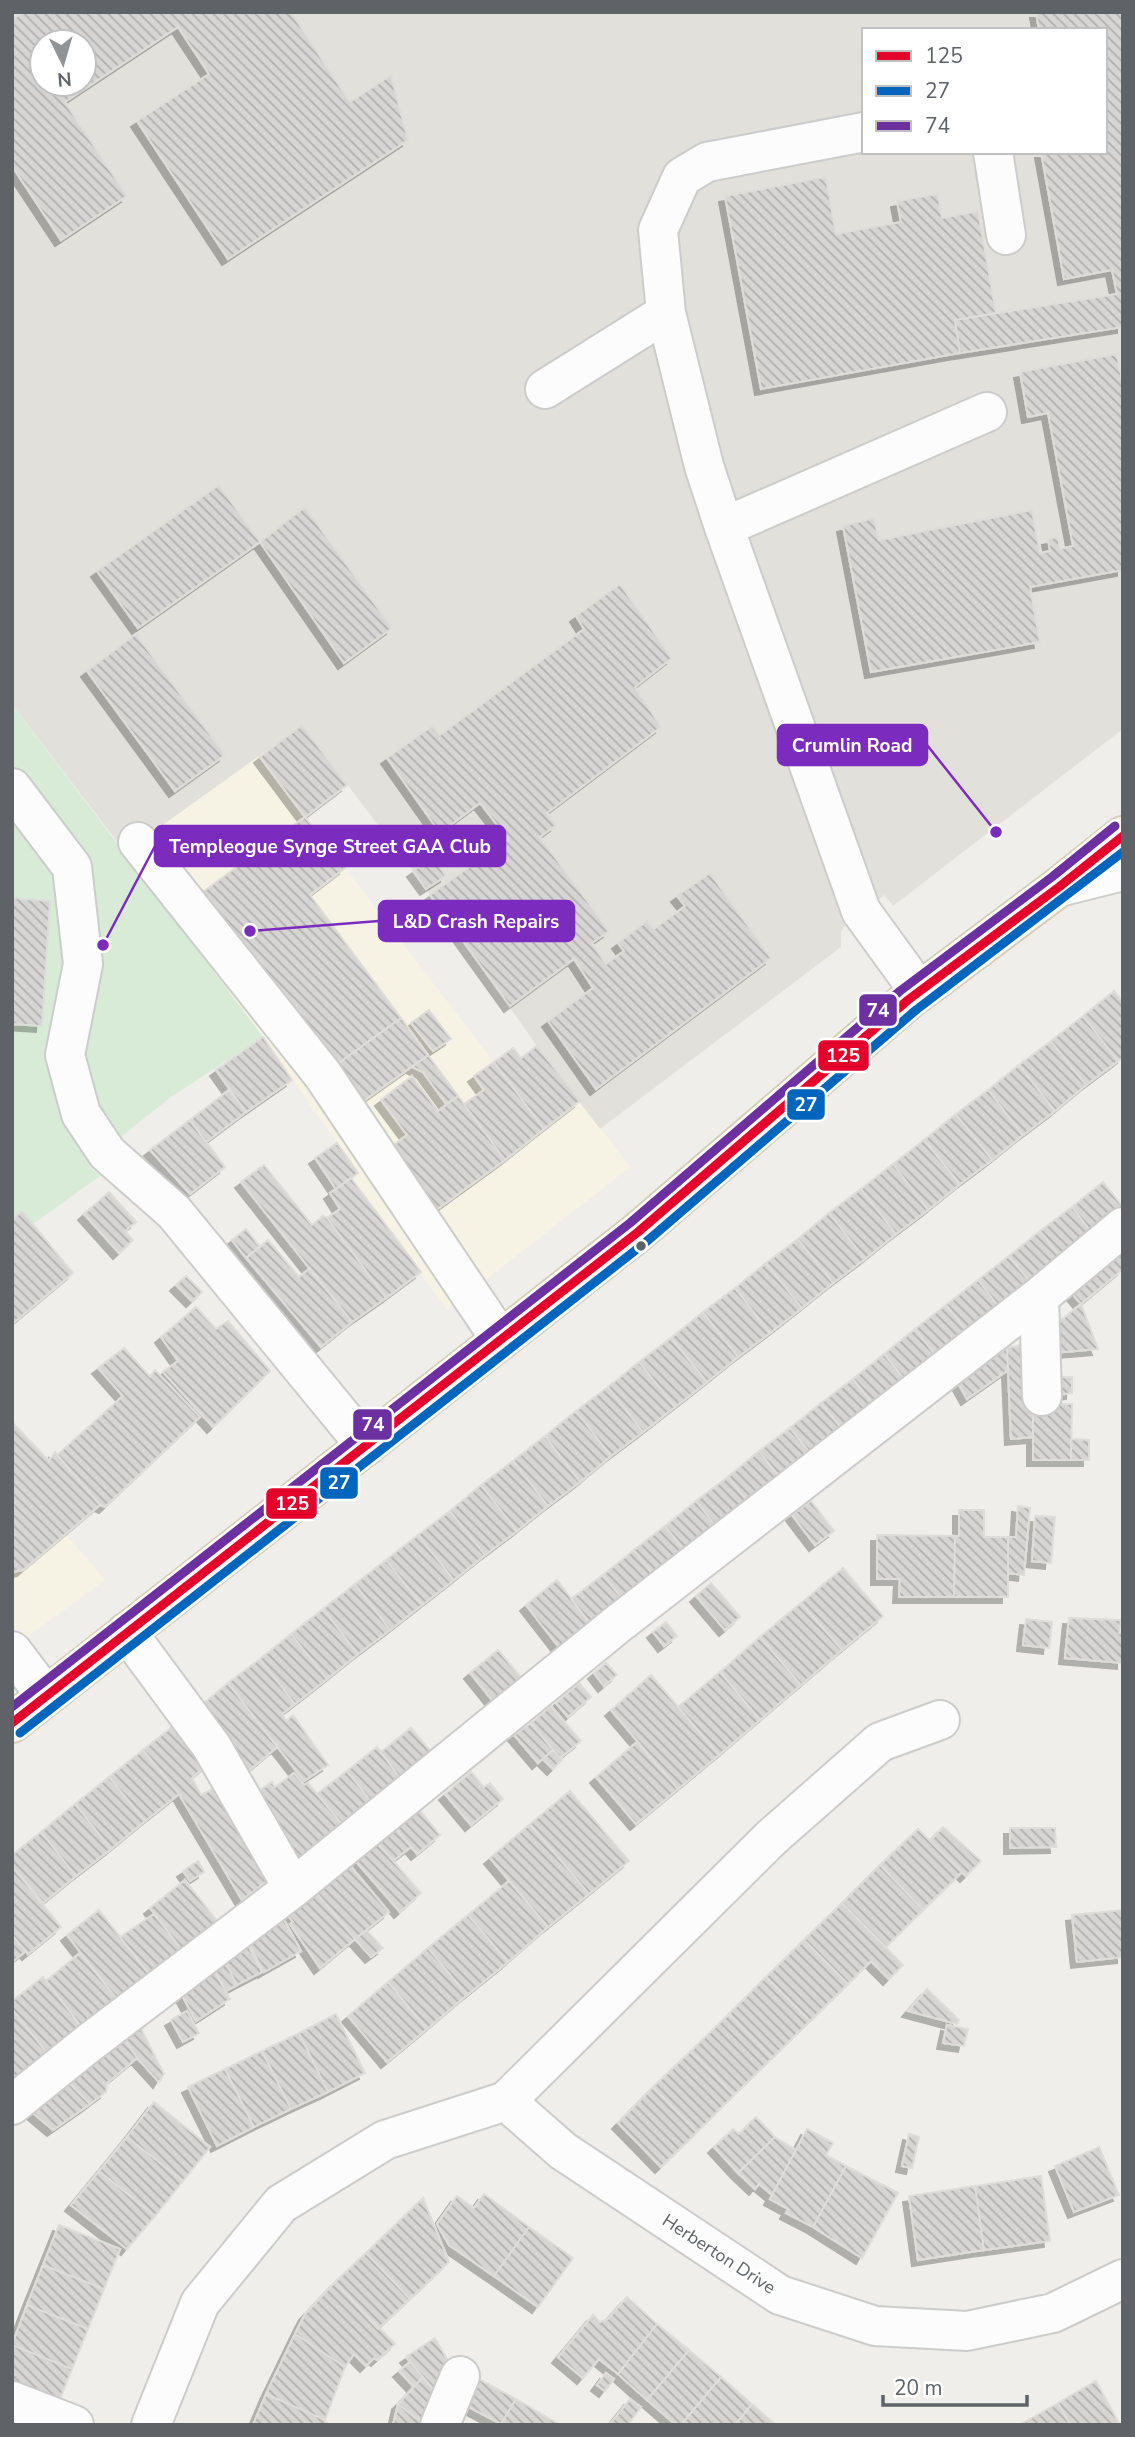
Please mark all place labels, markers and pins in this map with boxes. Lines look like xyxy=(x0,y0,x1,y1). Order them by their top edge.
callout: Crumlin Road xyxy=(778,725,927,765)
callout: Templeogue Synge Street GAA Club xyxy=(155,826,505,866)
callout: L&D Crash Repairs xyxy=(379,901,574,941)
unlabelled marker xyxy=(634,1239,648,1253)

